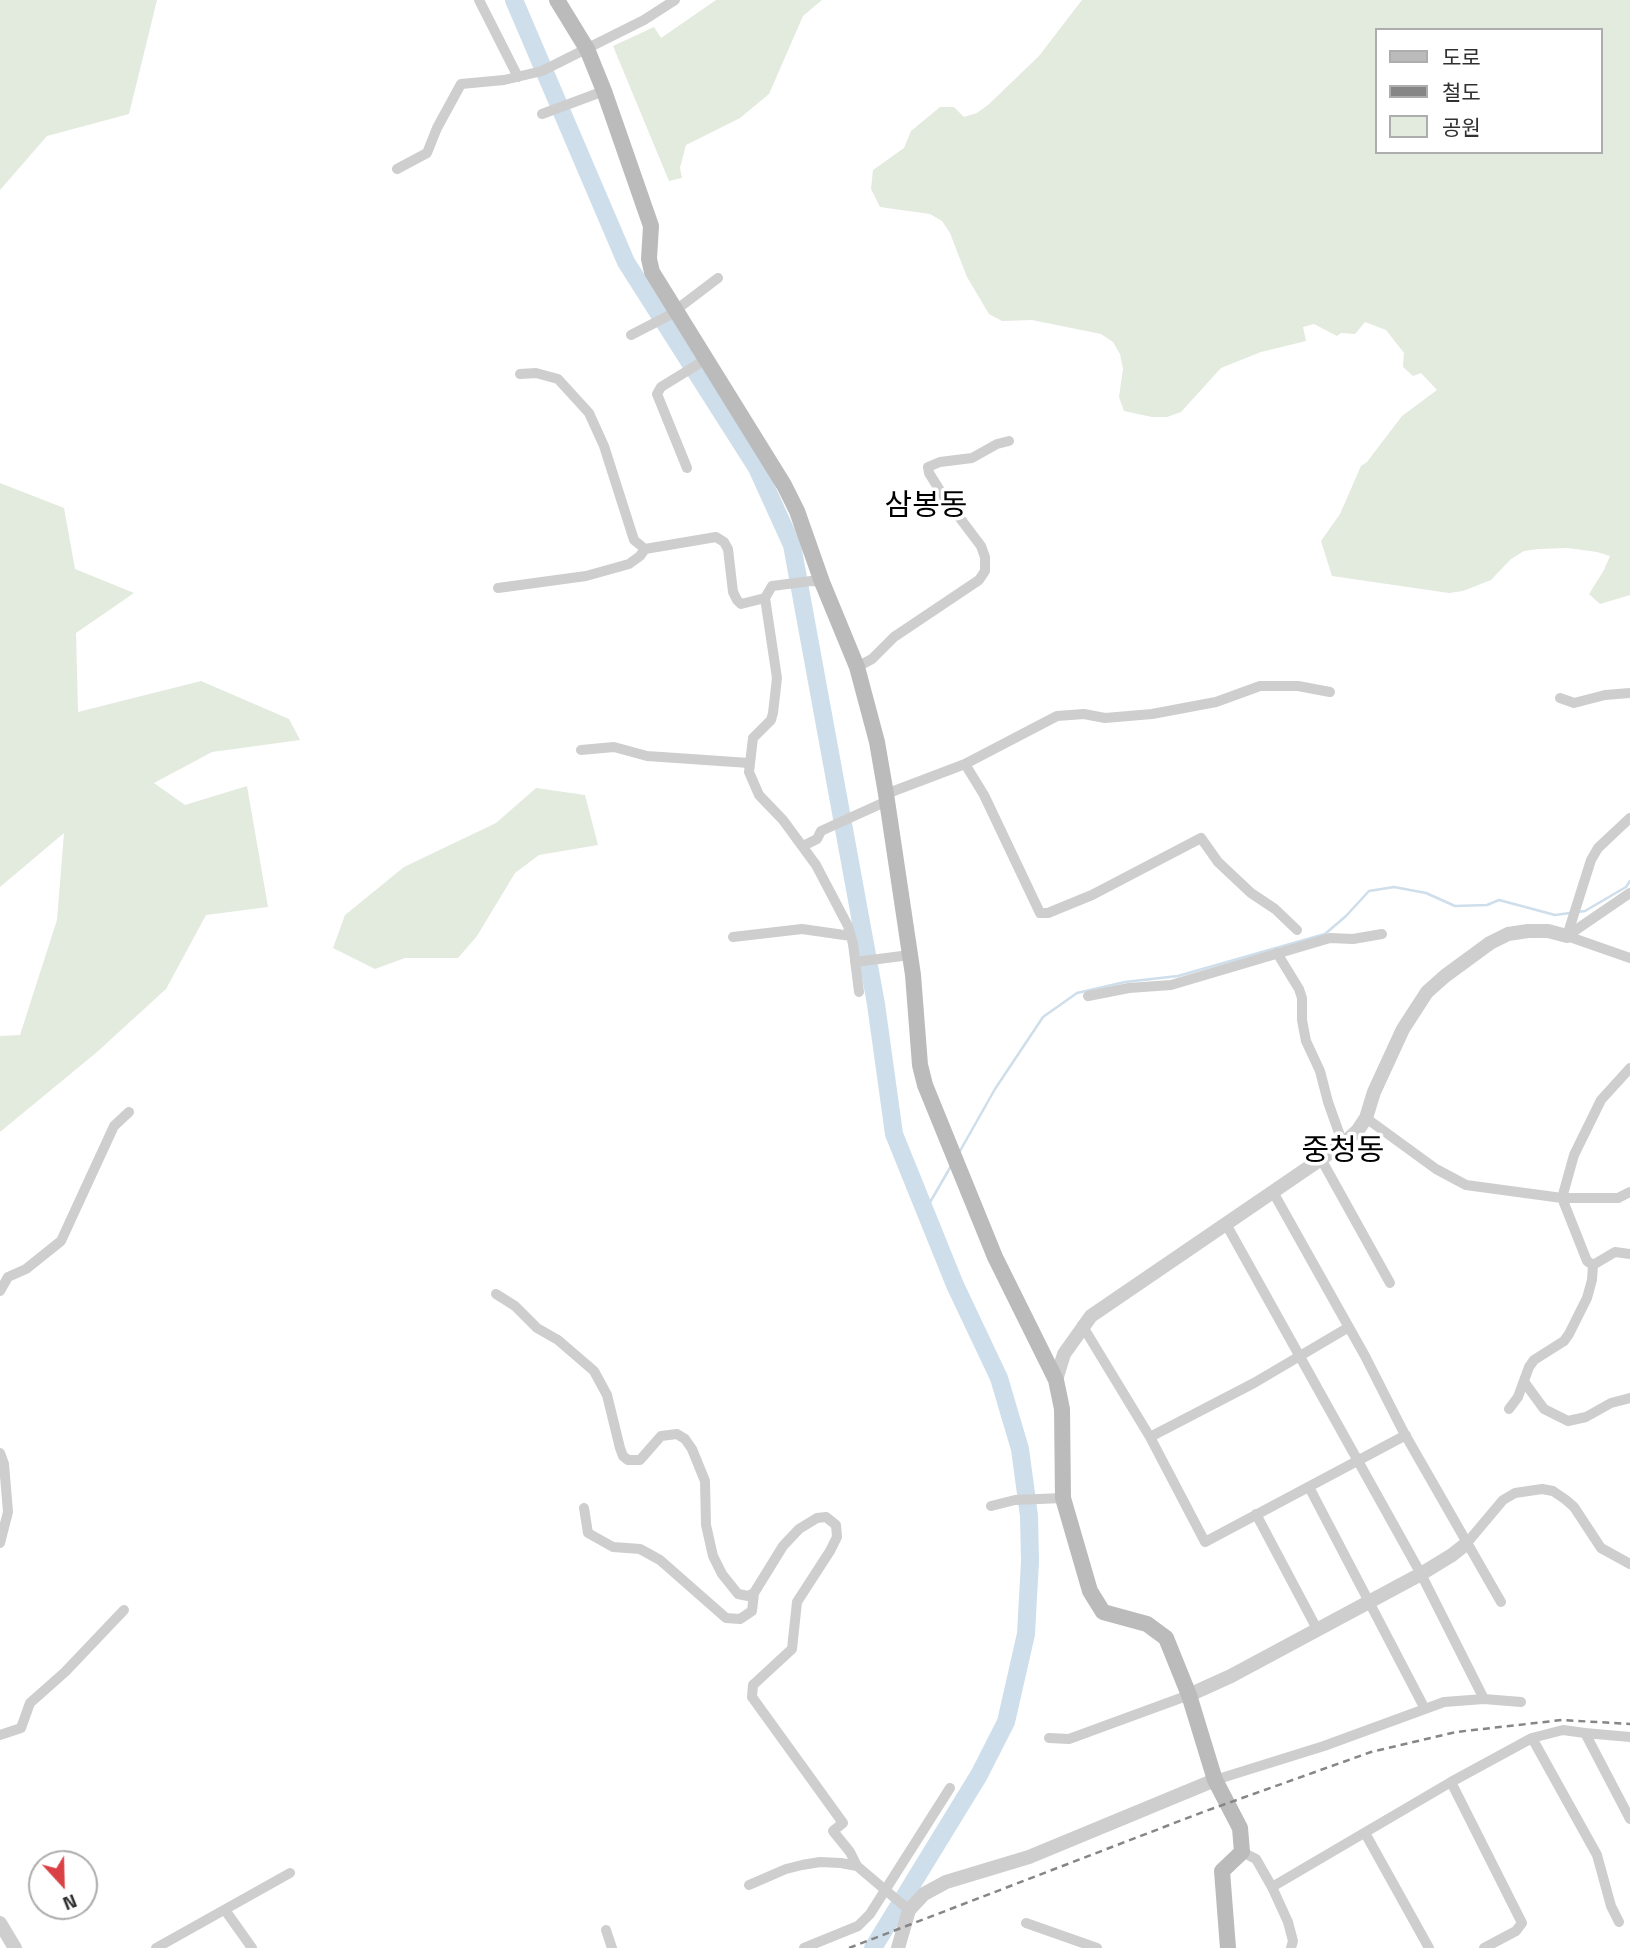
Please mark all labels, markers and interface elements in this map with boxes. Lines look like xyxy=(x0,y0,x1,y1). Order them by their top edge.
legend xyxy=(1374,28,1602,154)
text: 도로 xyxy=(1442,41,1481,73)
text: 철도 xyxy=(1442,76,1481,108)
text: 공원 xyxy=(1442,111,1481,143)
district label: 삼봉동 xyxy=(885,490,967,526)
district label: 중청동 xyxy=(1302,1135,1384,1171)
north arrow xyxy=(28,1850,98,1920)
text: N xyxy=(59,1887,82,1919)

